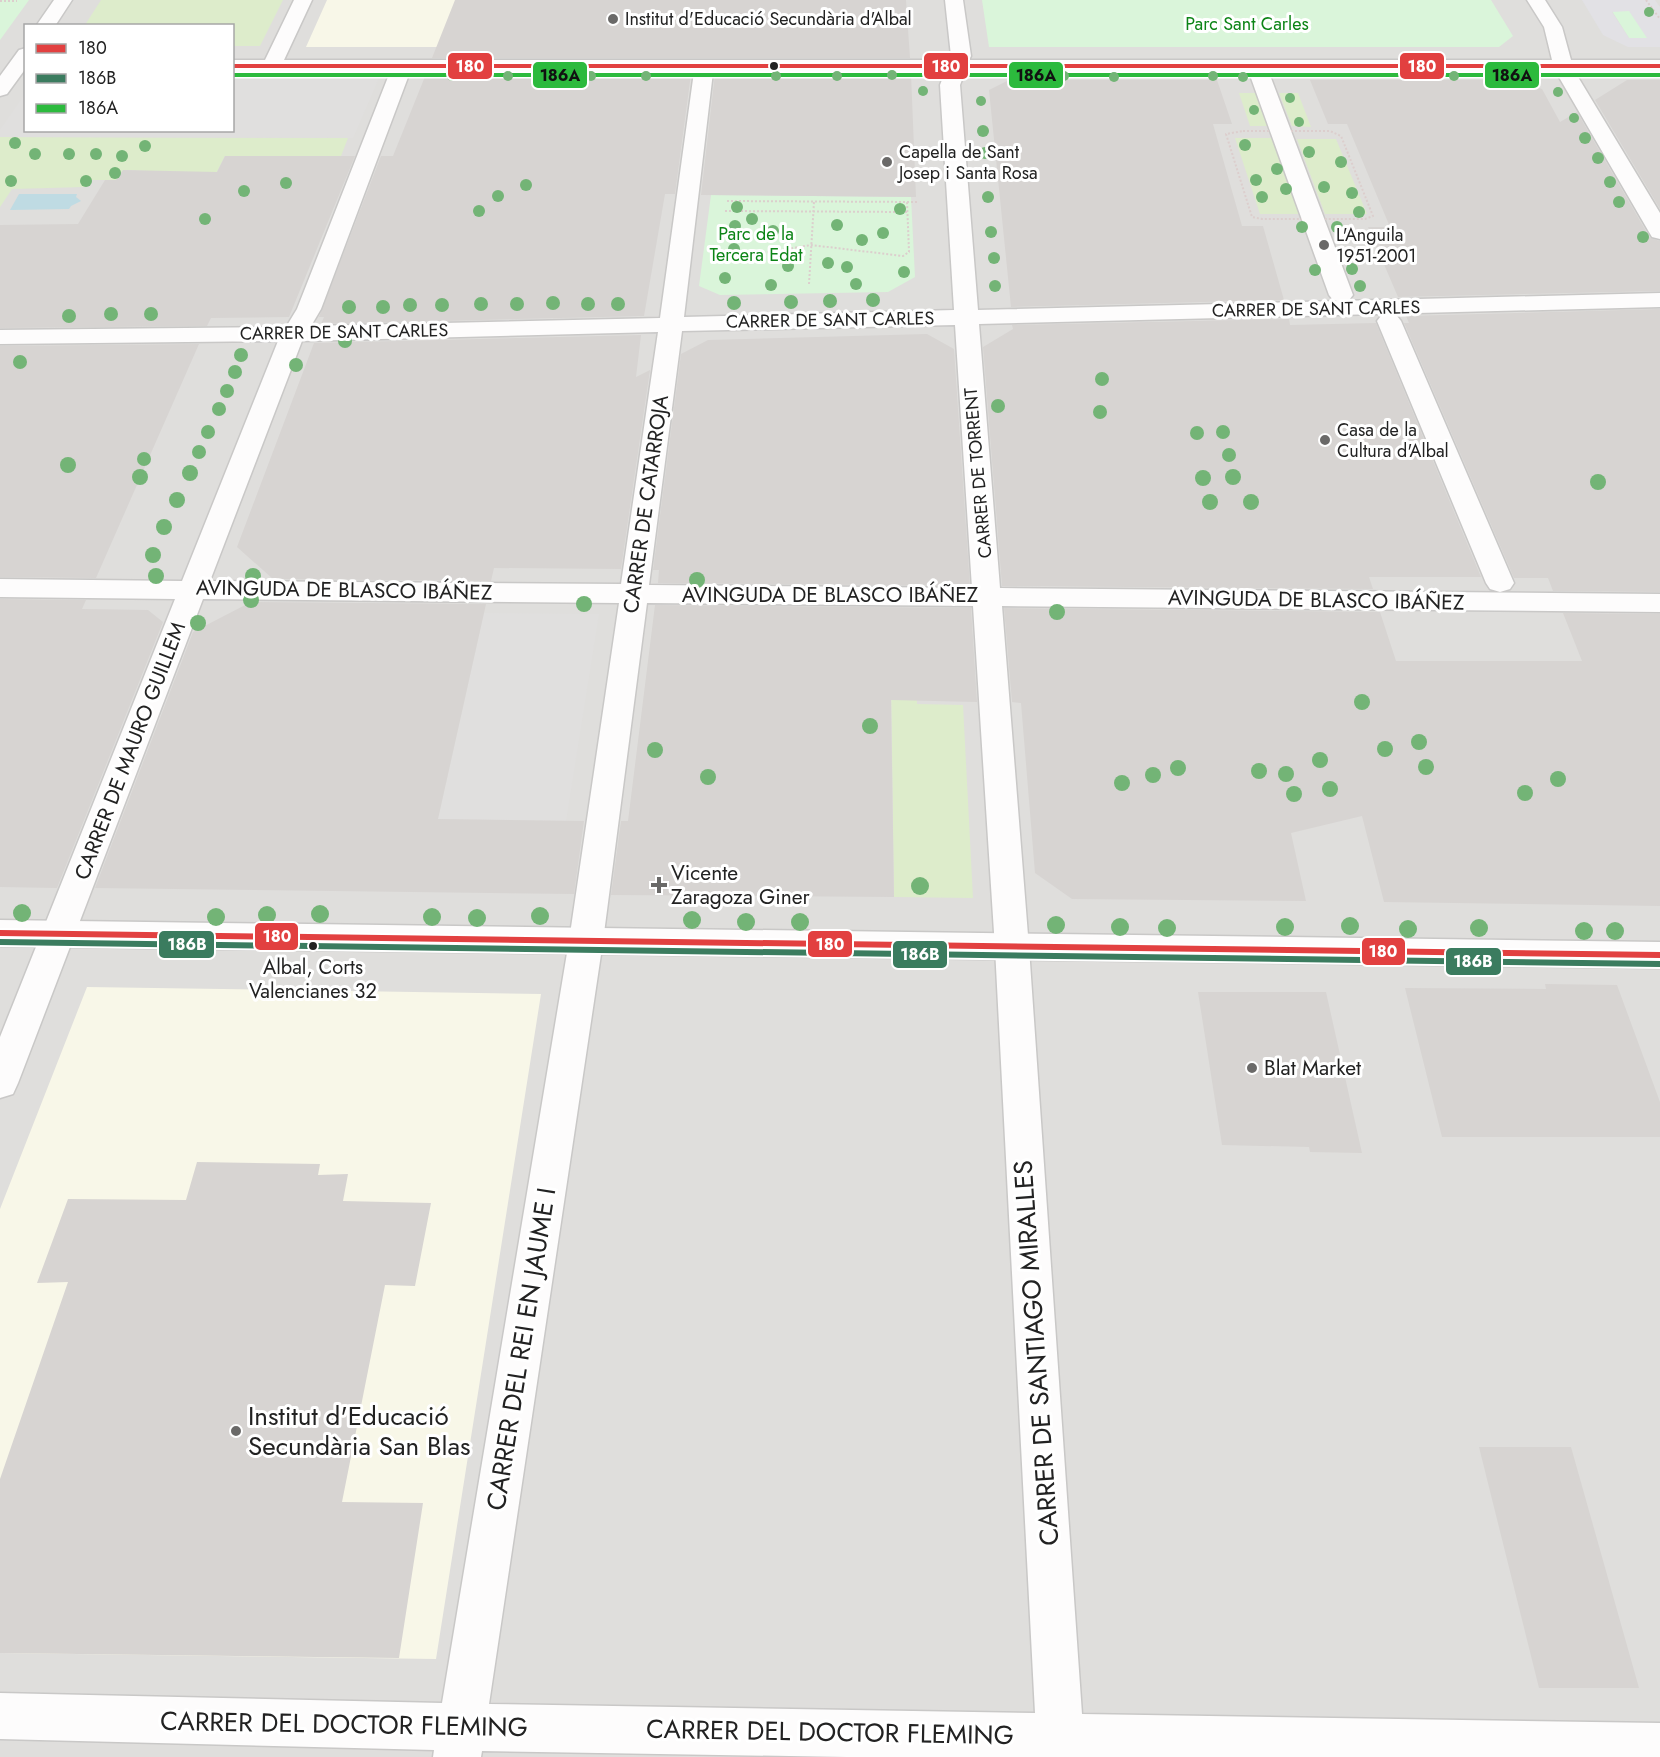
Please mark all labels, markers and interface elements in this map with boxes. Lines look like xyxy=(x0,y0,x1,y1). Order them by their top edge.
place label: Institut d'Educació Secundària d'Albal xyxy=(625,6,912,32)
park label: Parc Sant Carles xyxy=(1185,11,1309,37)
marker: Institut d'Educació Secundària d'Albal xyxy=(606,12,620,26)
legend xyxy=(24,24,234,132)
text: 180 xyxy=(78,35,107,61)
line badge: 180 xyxy=(447,52,493,80)
line badge: 180 xyxy=(923,52,969,80)
line badge: 180 xyxy=(1399,52,1445,80)
text: 180 xyxy=(456,55,484,78)
text: 180 xyxy=(932,55,960,78)
text: 180 xyxy=(1408,55,1436,78)
unlabelled marker xyxy=(768,60,780,72)
line badge: 186A xyxy=(532,61,588,89)
line badge: 186A xyxy=(1008,61,1064,89)
line badge: 186A xyxy=(1484,61,1540,89)
text: 186A xyxy=(540,64,581,87)
text: 186A xyxy=(1016,64,1057,87)
text: 186A xyxy=(1492,64,1533,87)
text: 186B xyxy=(78,65,116,91)
text: 186A xyxy=(78,95,118,121)
place label: Capella de Sant Josep i Santa Rosa xyxy=(897,139,1038,186)
marker: Capella de Sant Josep i Santa Rosa xyxy=(880,155,894,169)
park label: Parc de la Tercera Edat xyxy=(710,221,803,268)
place label: L'Anguila 1951-2001 xyxy=(1336,222,1416,269)
marker: L'Anguila 1951-2001 xyxy=(1317,238,1331,252)
street label: CARRER DE SANT CARLES xyxy=(1212,294,1421,324)
street label: CARRER DE SANT CARLES xyxy=(726,305,935,335)
street label: CARRER DE SANT CARLES xyxy=(240,317,449,347)
street label: CARRER DE TORRENT xyxy=(958,386,998,559)
street label: CARRER DE CATARROJA xyxy=(616,393,676,615)
place label: Casa de la Cultura d'Albal xyxy=(1337,417,1449,464)
marker: Casa de la Cultura d'Albal xyxy=(1318,433,1332,447)
street label: AVINGUDA DE BLASCO IBÁÑEZ xyxy=(195,572,493,608)
street label: AVINGUDA DE BLASCO IBÁÑEZ xyxy=(682,580,979,610)
street label: AVINGUDA DE BLASCO IBÁÑEZ xyxy=(1167,582,1465,618)
street label: CARRER DE MAURO GUILLEM xyxy=(67,618,193,884)
place label: Vicente Zaragoza Giner xyxy=(671,858,811,912)
marker: Vicente Zaragoza Giner xyxy=(652,878,666,892)
line badge: 180 xyxy=(254,922,299,951)
text: 180 xyxy=(263,925,291,948)
line badge: 186B xyxy=(158,930,215,959)
line badge: 180 xyxy=(807,930,853,958)
text: 186B xyxy=(167,933,207,956)
text: 180 xyxy=(816,933,844,956)
line badge: 180 xyxy=(1361,937,1406,966)
marker: Albal, Corts Valencianes 32 xyxy=(307,940,319,952)
line badge: 186B xyxy=(892,940,948,969)
text: 180 xyxy=(1369,940,1397,963)
text: 186B xyxy=(900,943,940,966)
line badge: 186B xyxy=(1445,947,1502,976)
text: 186B xyxy=(1453,950,1493,973)
place label: Albal, Corts Valencianes 32 xyxy=(249,953,377,1006)
place label: Blat Market xyxy=(1264,1053,1361,1083)
marker: Blat Market xyxy=(1245,1061,1259,1075)
street label: CARRER DE SANTIAGO MIRALLES xyxy=(1004,1159,1068,1547)
street label: CARRER DEL REI EN JAUME I xyxy=(477,1185,565,1513)
place label: Institut d'Educació Secundària San Blas xyxy=(248,1397,470,1465)
marker: Institut d'Educació Secundària San Blas xyxy=(229,1424,243,1438)
street label: CARRER DEL DOCTOR FLEMING xyxy=(160,1702,528,1746)
street label: CARRER DEL DOCTOR FLEMING xyxy=(646,1710,1014,1754)

